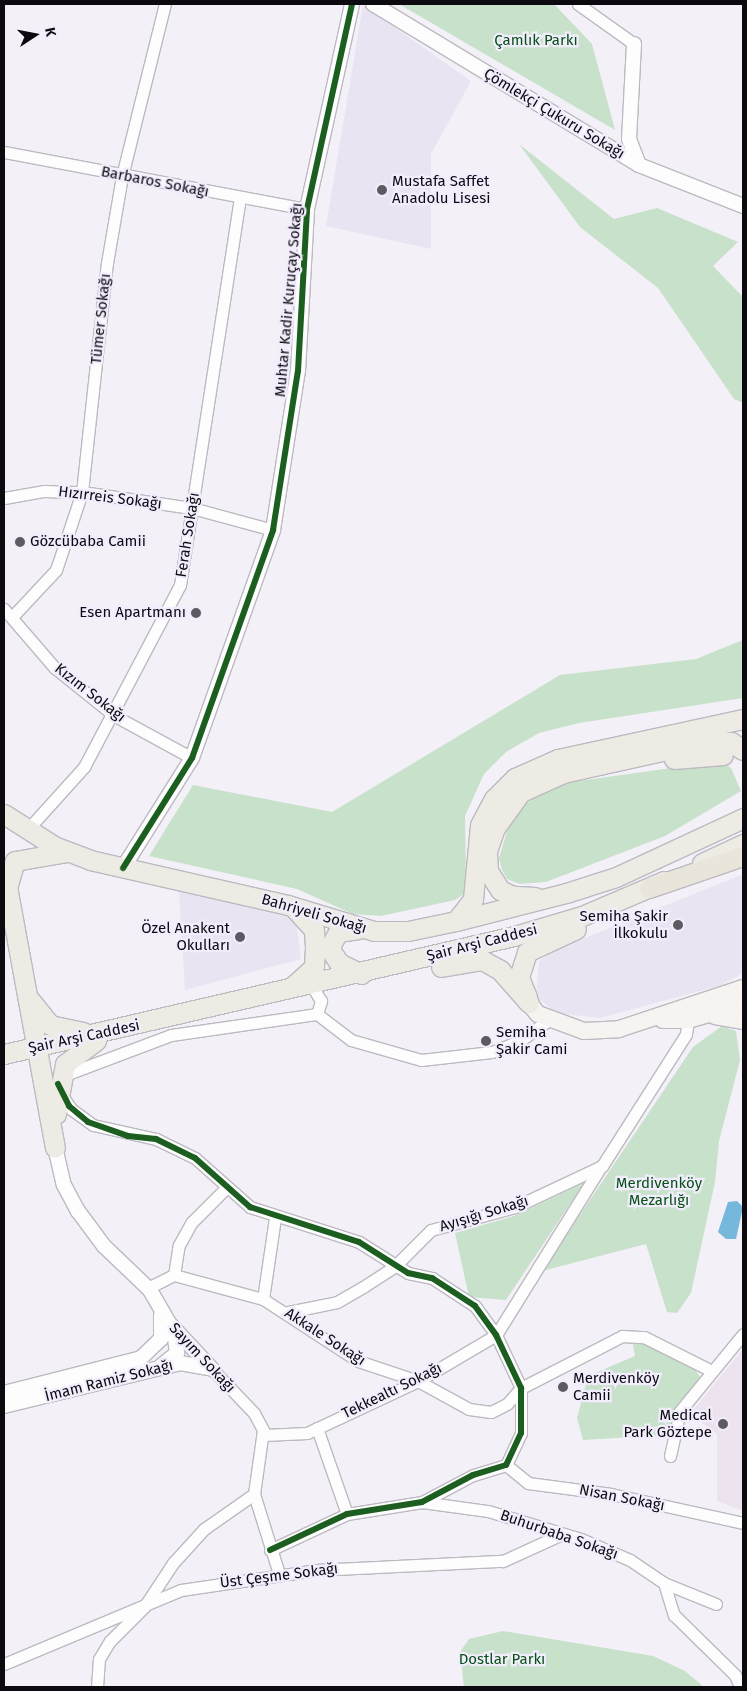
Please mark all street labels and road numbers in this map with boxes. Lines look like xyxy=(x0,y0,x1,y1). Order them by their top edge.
street label: Çömlekçi Çukuru Sokağı xyxy=(480,65,628,163)
street label: Barbaros Sokağı xyxy=(100,163,210,201)
street label: Muhtar Kadir Kuruçay Sokağı xyxy=(272,202,306,398)
street label: Tümer Sokağı xyxy=(87,273,115,365)
street label: Hızırreis Sokağı xyxy=(57,483,163,513)
street label: Ferah Sokağı xyxy=(172,491,204,579)
street label: Kızım Sokağı xyxy=(51,660,129,726)
street label: Bahriyeli Sokağı xyxy=(259,890,369,938)
street label: Şair Arşi Caddesi xyxy=(425,921,539,965)
street label: Şair Arşi Caddesi xyxy=(27,1016,141,1058)
street label: Ayışığı Sokağı xyxy=(437,1192,531,1236)
street label: Akkale Sokağı xyxy=(281,1304,369,1370)
street label: Sayım Sokağı xyxy=(165,1319,239,1397)
street label: İmam Ramiz Sokağı xyxy=(43,1356,175,1406)
street label: Tekkealtı Sokağı xyxy=(339,1359,445,1423)
street label: Nisan Sokağı xyxy=(578,1481,666,1515)
street label: Buhurbaba Sokağı xyxy=(498,1506,620,1564)
street label: Üst Çeşme Sokağı xyxy=(219,1560,339,1592)

